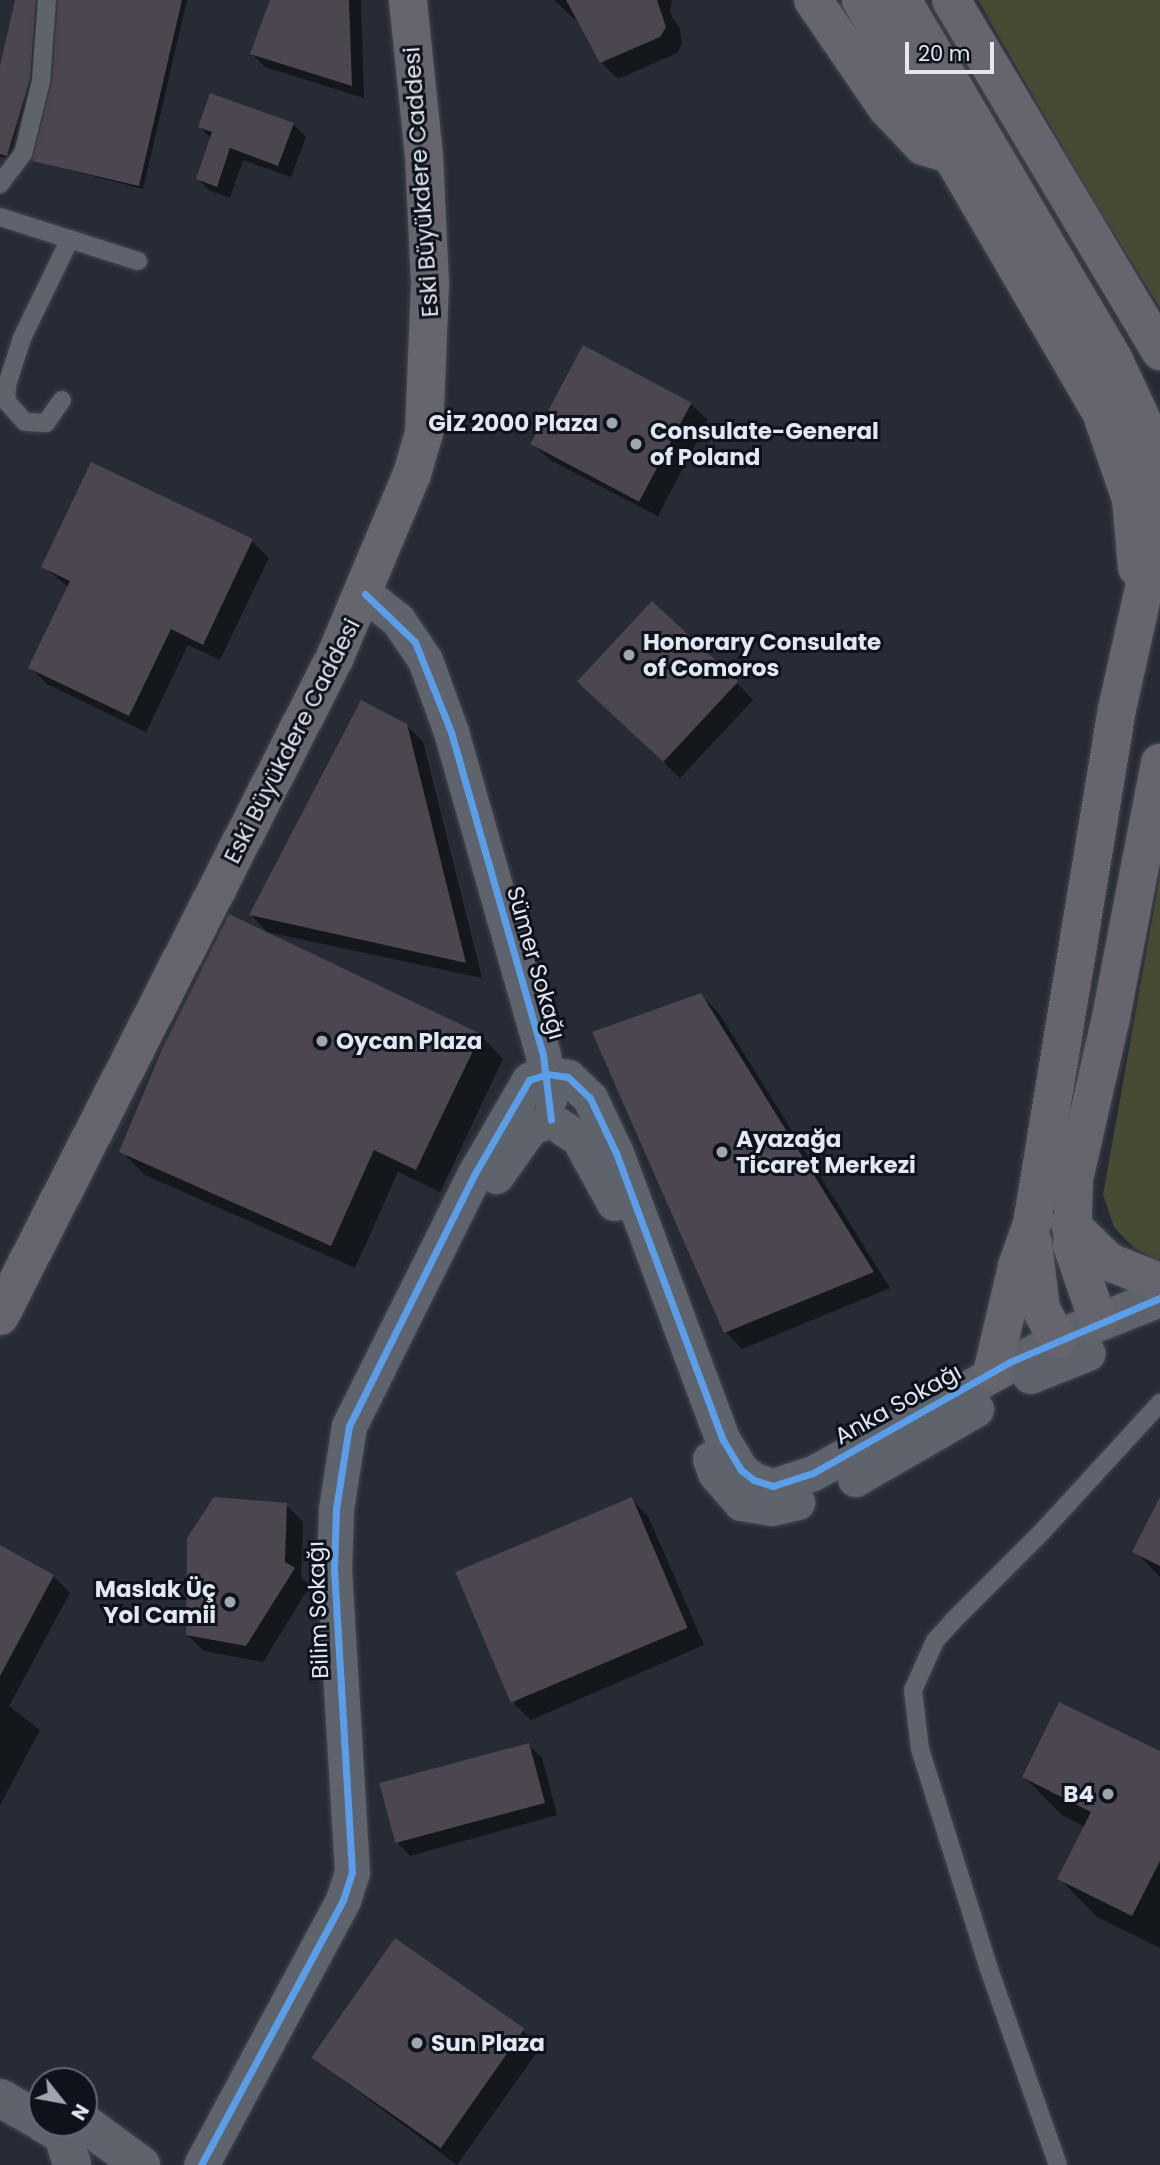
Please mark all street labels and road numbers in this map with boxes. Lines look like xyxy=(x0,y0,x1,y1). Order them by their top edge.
street label: Eski Büyükdere Caddesi xyxy=(398,46,444,318)
street label: Eski Büyükdere Caddesi xyxy=(218,614,366,868)
street label: Sümer Sokağı xyxy=(501,883,571,1043)
street label: Anka Sokağı xyxy=(830,1358,966,1450)
street label: Bilim Sokağı xyxy=(302,1541,334,1679)

